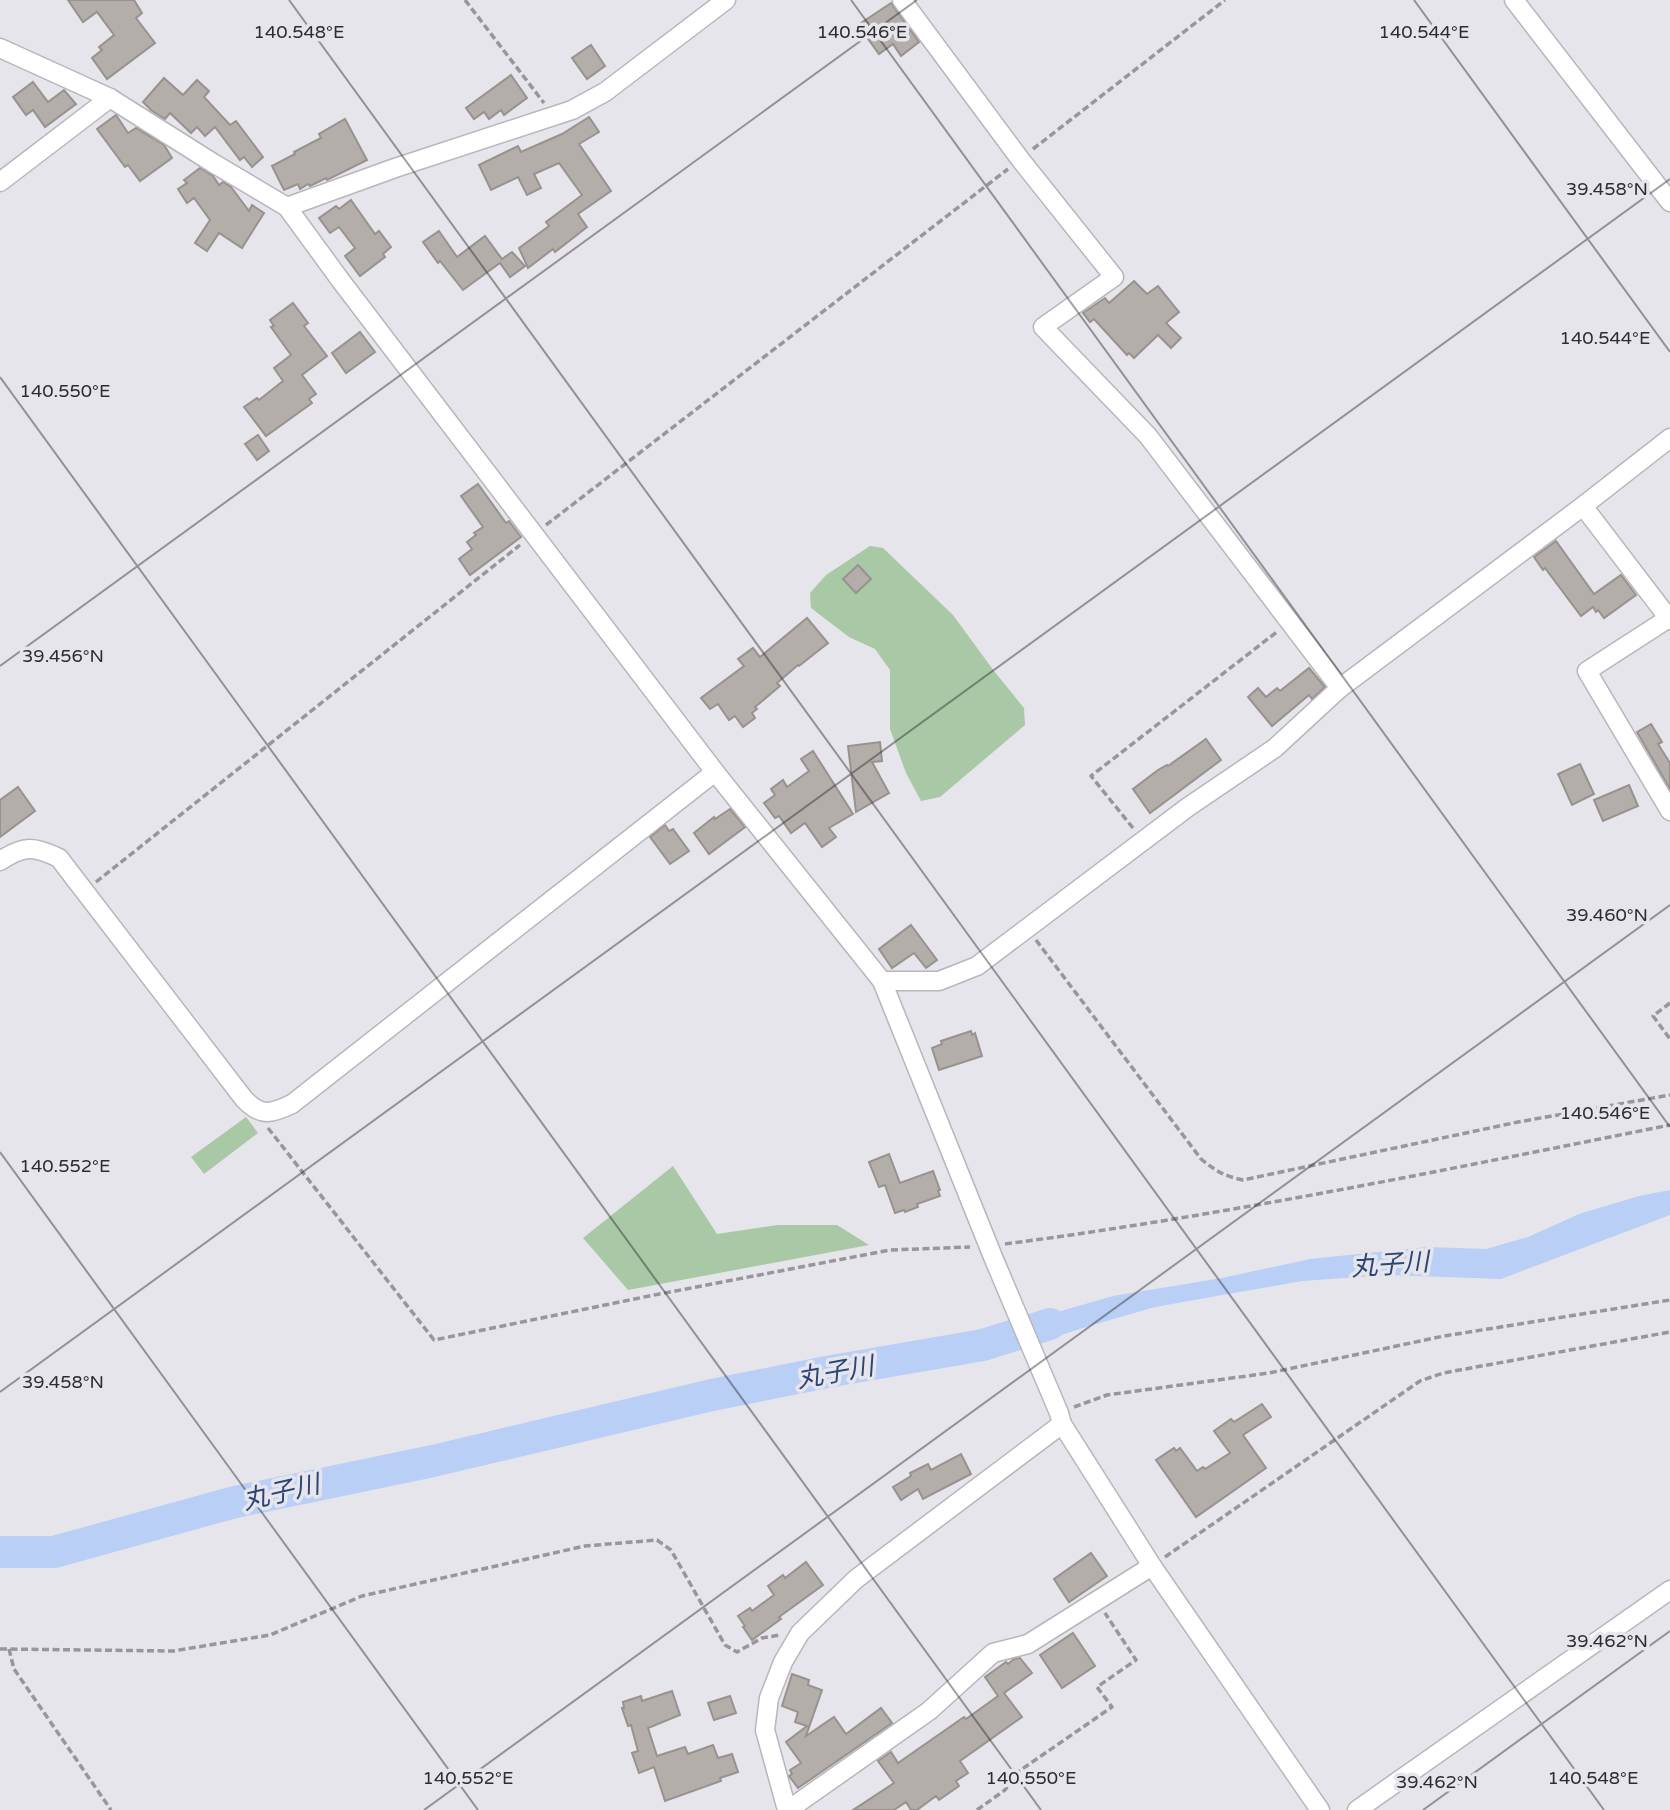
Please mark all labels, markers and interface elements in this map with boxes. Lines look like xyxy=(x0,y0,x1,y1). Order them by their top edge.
text: 140.548°E xyxy=(254,21,344,43)
text: 140.546°E xyxy=(817,21,907,43)
text: 140.544°E xyxy=(1379,21,1469,43)
text: 39.458°N xyxy=(1566,178,1648,200)
text: 140.544°E xyxy=(1560,327,1650,349)
text: 140.550°E xyxy=(20,380,110,402)
text: 39.456°N xyxy=(22,645,104,667)
text: 39.460°N xyxy=(1566,904,1648,926)
text: 140.546°E xyxy=(1560,1102,1650,1124)
text: 140.552°E xyxy=(20,1155,110,1177)
water label: 丸子川 xyxy=(1350,1246,1433,1283)
water label: 丸子川 xyxy=(794,1350,879,1395)
text: 39.458°N xyxy=(22,1371,104,1393)
water label: 丸子川 xyxy=(240,1468,326,1516)
text: 39.462°N xyxy=(1566,1630,1648,1652)
text: 140.552°E xyxy=(423,1767,513,1789)
text: 140.550°E xyxy=(986,1767,1076,1789)
text: 140.548°E xyxy=(1548,1767,1638,1789)
text: 39.462°N xyxy=(1396,1771,1478,1793)

